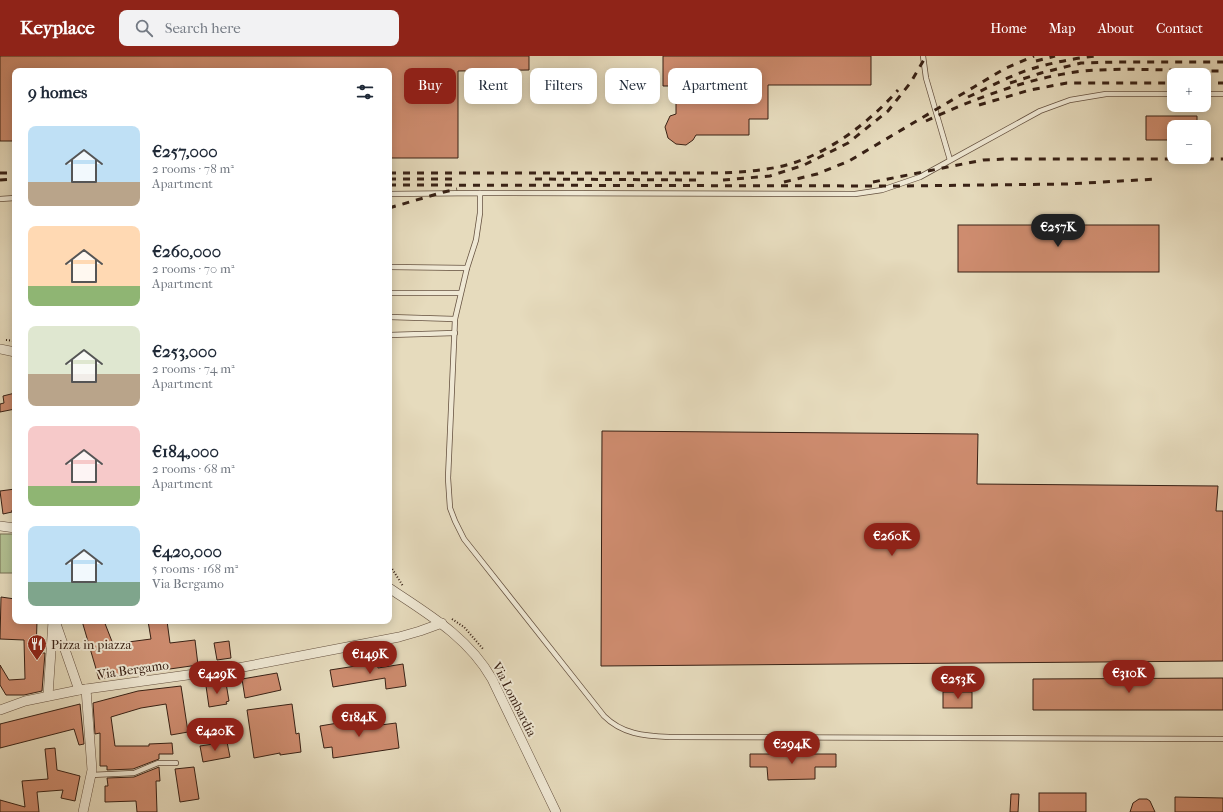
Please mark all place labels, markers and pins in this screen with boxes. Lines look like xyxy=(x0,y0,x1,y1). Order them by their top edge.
pin: €257K xyxy=(1030,214,1086,248)
pin: €260K xyxy=(864,523,920,557)
restaurant icon: Pizza in piazza xyxy=(26,633,48,661)
place label: Pizza in piazza xyxy=(51,637,133,652)
pin: €149K xyxy=(342,641,398,675)
pin: €310K xyxy=(1101,660,1157,694)
pin: €429K xyxy=(189,661,245,695)
pin: €253K xyxy=(930,666,986,700)
pin: €184K xyxy=(331,704,387,738)
pin: €420K xyxy=(187,718,243,752)
pin: €294K xyxy=(764,731,820,765)

